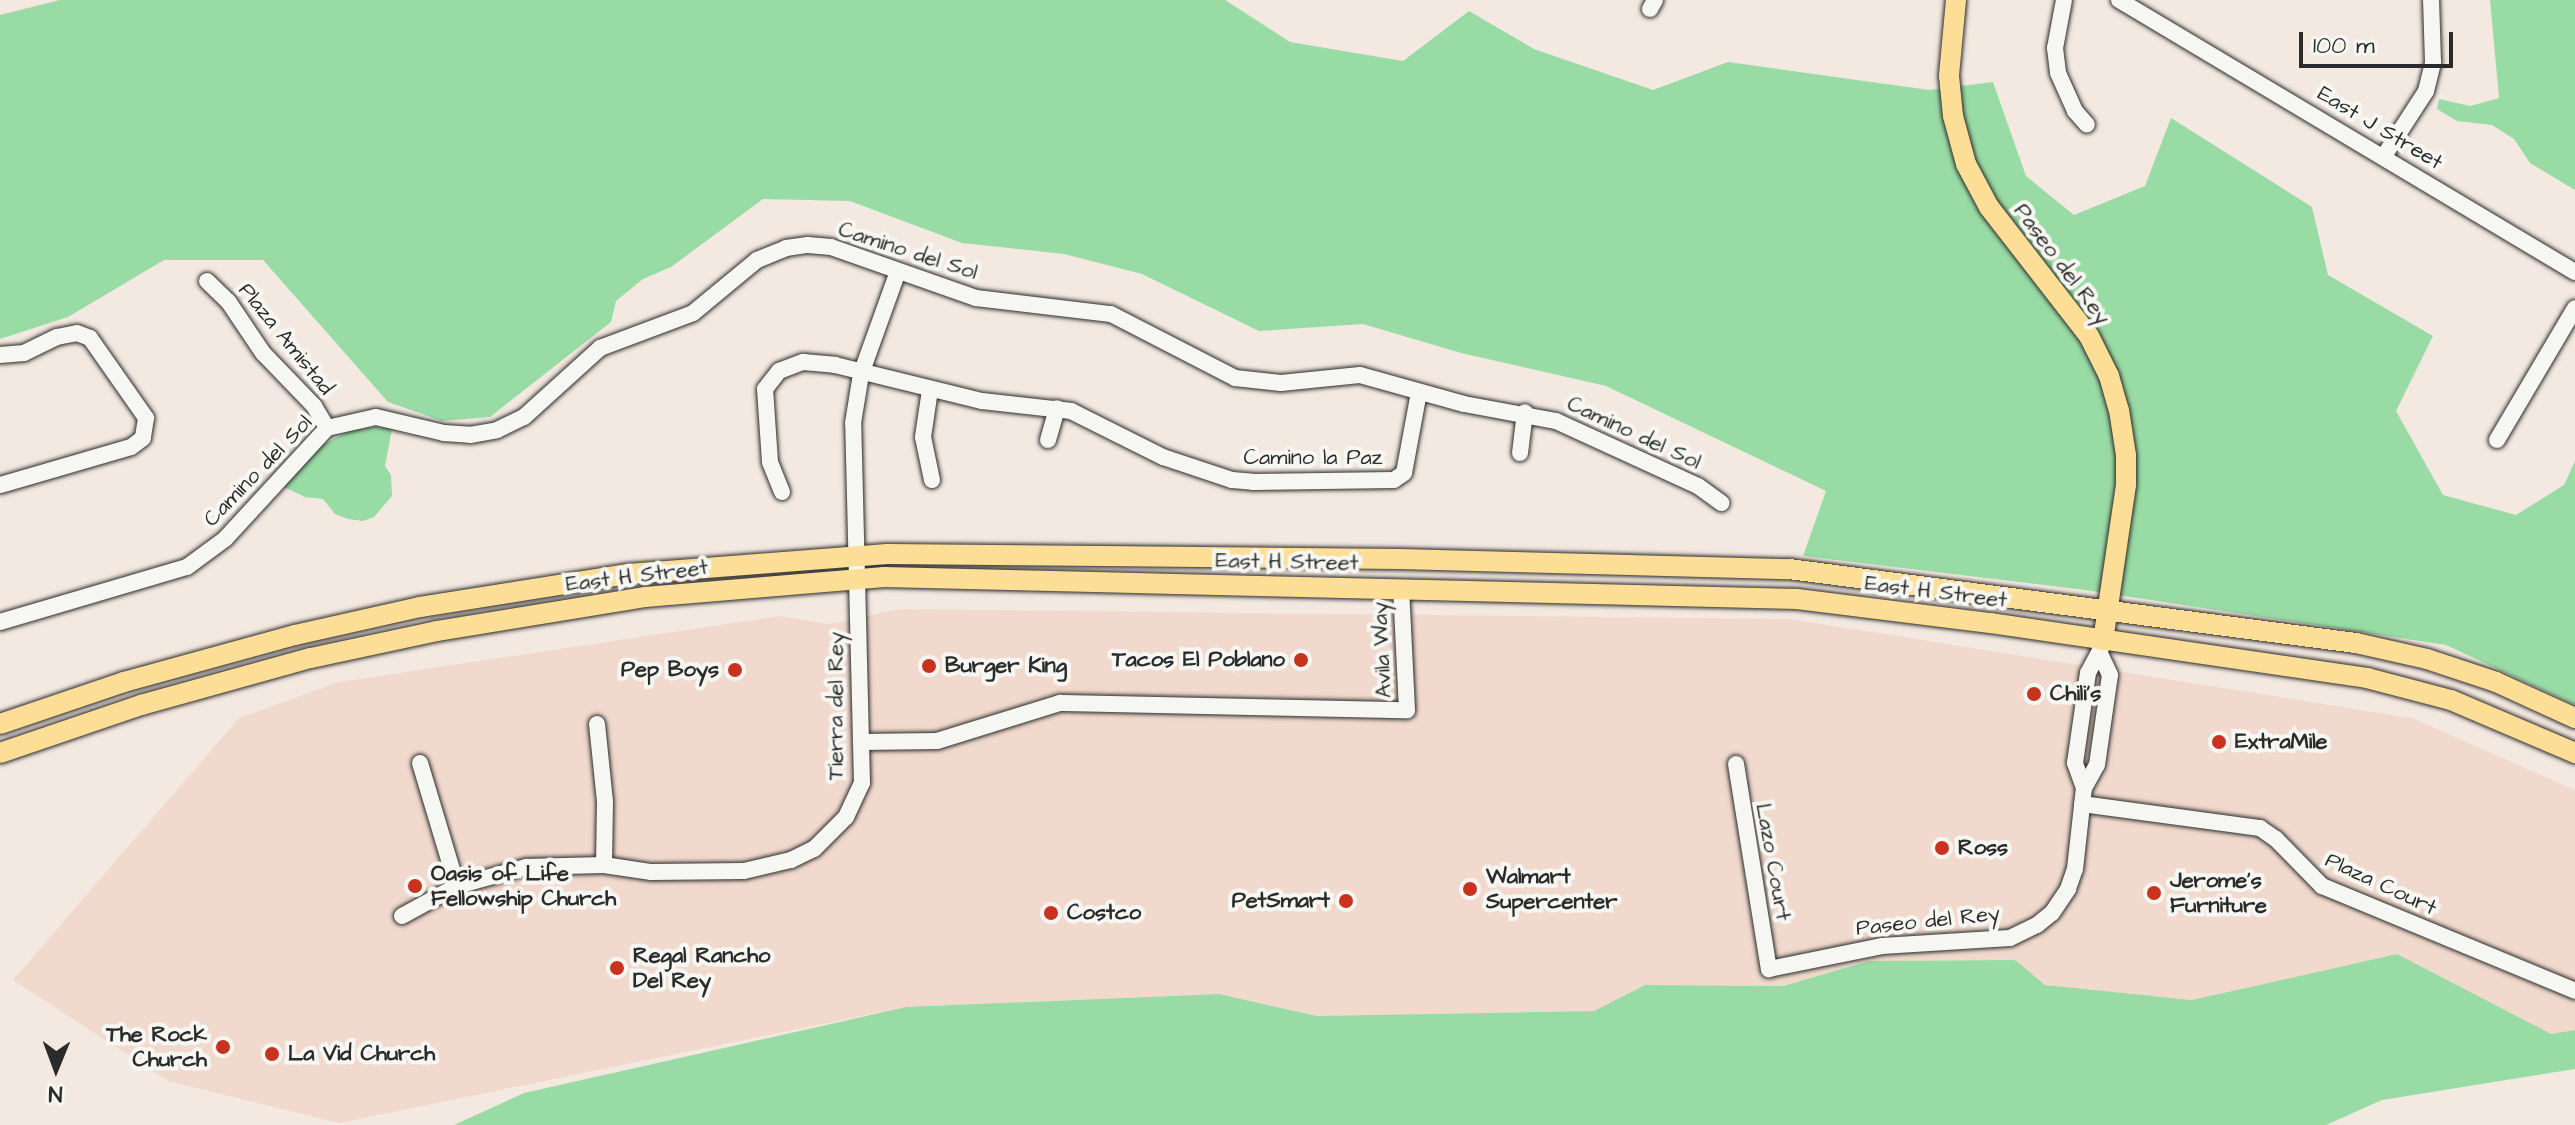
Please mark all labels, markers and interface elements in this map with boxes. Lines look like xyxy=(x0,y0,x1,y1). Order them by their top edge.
scale bar xyxy=(2303,16,2457,66)
text: 100 m xyxy=(2313,29,2375,63)
street label: East J Street xyxy=(2313,80,2447,176)
street label: Paseo del Rey xyxy=(2008,198,2116,330)
street label: Camino del Sol xyxy=(835,216,981,286)
street label: Plaza Amistad xyxy=(233,278,339,400)
street label: Camino del Sol xyxy=(1563,390,1705,476)
street label: Camino del Sol xyxy=(198,410,318,532)
street label: Camino la Paz xyxy=(1244,445,1382,471)
street label: East H Street xyxy=(1215,548,1359,576)
street label: East H Street xyxy=(564,554,710,598)
street label: East H Street xyxy=(1863,570,2009,614)
street label: Avila Way xyxy=(1366,601,1398,699)
street label: Tierra del Rey xyxy=(823,632,849,780)
place label: Tacos El Poblano xyxy=(1112,647,1285,673)
marker: Tacos El Poblano xyxy=(1292,651,1310,669)
place label: Burger King xyxy=(945,653,1067,679)
place label: Pep Boys xyxy=(621,657,719,683)
marker: Burger King xyxy=(920,657,938,675)
marker: Pep Boys xyxy=(726,661,744,679)
place label: Chili's xyxy=(2050,681,2101,707)
marker: Chili's xyxy=(2025,685,2043,703)
place label: ExtraMile xyxy=(2235,729,2327,755)
marker: ExtraMile xyxy=(2210,733,2228,751)
street label: Lazo Court xyxy=(1750,801,1796,923)
place label: Ross xyxy=(1958,835,2008,861)
marker: Ross xyxy=(1933,839,1951,857)
street label: Plaza Court xyxy=(2321,847,2441,921)
place label: Oasis of Life Fellowship Church xyxy=(431,860,616,912)
place label: Walmart Supercenter xyxy=(1486,863,1617,914)
place label: Jerome's Furniture xyxy=(2170,867,2267,918)
marker: Oasis of Life Fellowship Church xyxy=(406,877,424,895)
marker: Walmart Supercenter xyxy=(1461,880,1479,898)
marker: Jerome's Furniture xyxy=(2145,884,2163,902)
place label: PetSmart xyxy=(1232,888,1330,914)
marker: PetSmart xyxy=(1337,892,1355,910)
place label: Costco xyxy=(1067,900,1141,926)
street label: Paseo del Rey xyxy=(1855,900,2001,942)
marker: Costco xyxy=(1042,904,1060,922)
place label: Regal Rancho Del Rey xyxy=(633,942,770,994)
marker: Regal Rancho Del Rey xyxy=(608,959,626,977)
place label: The Rock Church xyxy=(106,1021,207,1072)
north arrow xyxy=(16,1029,96,1109)
marker: The Rock Church xyxy=(214,1038,232,1056)
place label: La Vid Church xyxy=(288,1041,435,1067)
marker: La Vid Church xyxy=(263,1045,281,1063)
text: N xyxy=(48,1078,63,1109)

